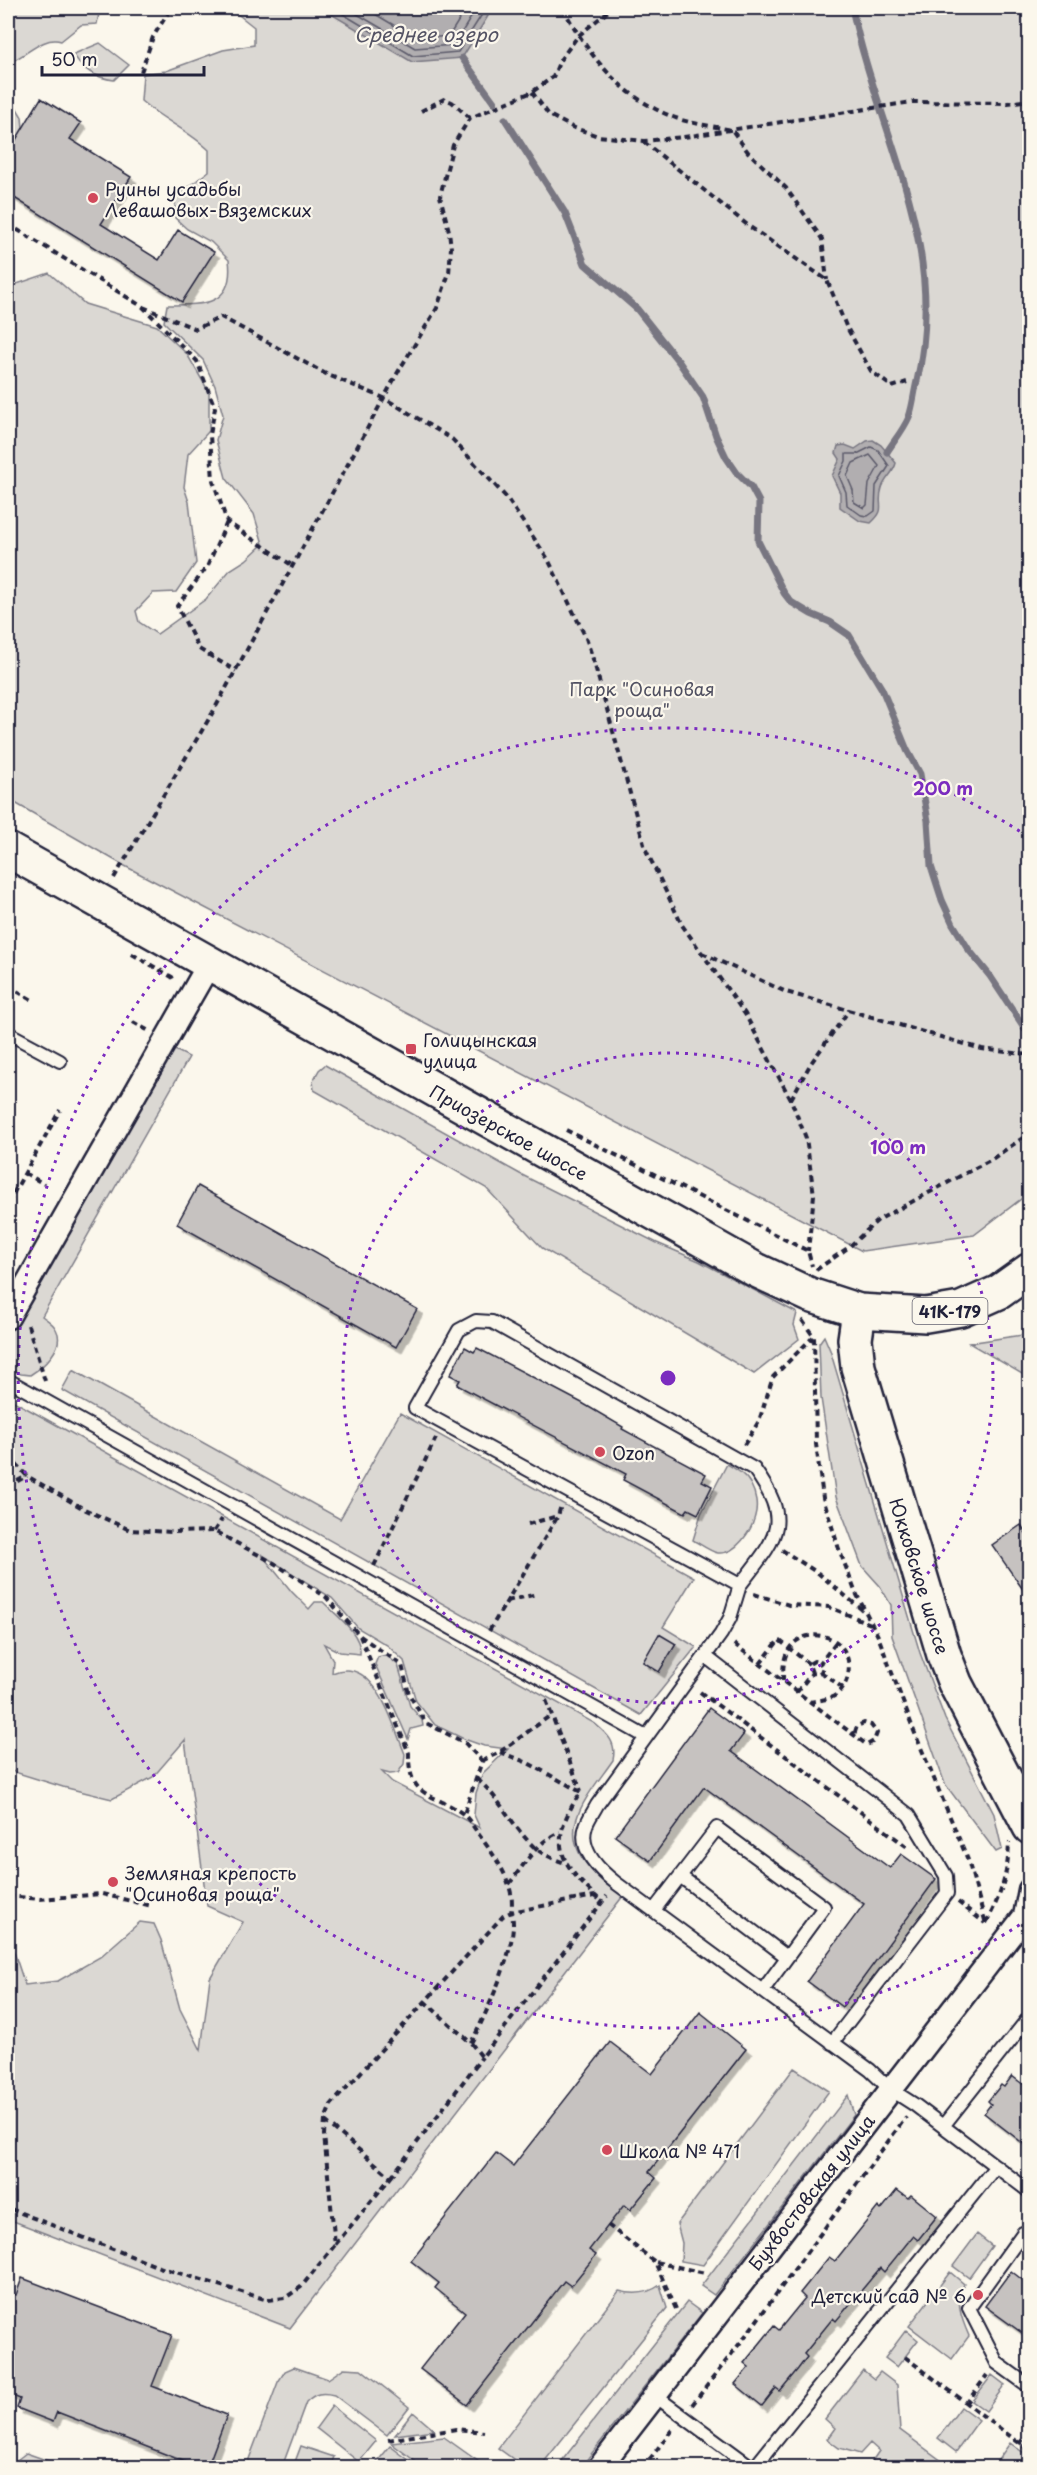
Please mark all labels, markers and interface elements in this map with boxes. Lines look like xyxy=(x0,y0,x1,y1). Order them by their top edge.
water label: Среднее озеро xyxy=(354,19,500,49)
scale bar xyxy=(42,39,204,77)
text: 50 m xyxy=(51,45,98,72)
place label: Руины усадьбы Левашовых-Вяземских xyxy=(105,175,312,223)
marker: Руины усадьбы Левашовых-Вяземских xyxy=(86,191,100,205)
park label: Парк "Осиновая роща" xyxy=(569,675,715,723)
text: 200 m xyxy=(913,774,973,801)
place label: Голицынская улица xyxy=(423,1026,537,1074)
marker: Голицынская улица xyxy=(404,1042,418,1056)
street label: Приозерское шоссе xyxy=(425,1077,593,1187)
text: 100 m xyxy=(870,1133,926,1160)
road number: 41К-179 xyxy=(912,1298,988,1324)
centre of rings xyxy=(658,1368,678,1388)
place label: Ozon xyxy=(612,1439,655,1466)
marker: Ozon xyxy=(593,1445,607,1459)
street label: Юкковское шоссе xyxy=(883,1495,957,1657)
place label: Земляная крепость "Осиновая роща" xyxy=(125,1859,296,1907)
marker: Земляная крепость "Осиновая роща" xyxy=(106,1875,120,1889)
street label: Бухвостовская улица xyxy=(741,2108,881,2276)
place label: Школа № 471 xyxy=(619,2137,740,2164)
marker: Школа № 471 xyxy=(600,2143,614,2157)
place label: Детский сад № 6 xyxy=(811,2282,966,2309)
marker: Детский сад № 6 xyxy=(971,2288,985,2302)

